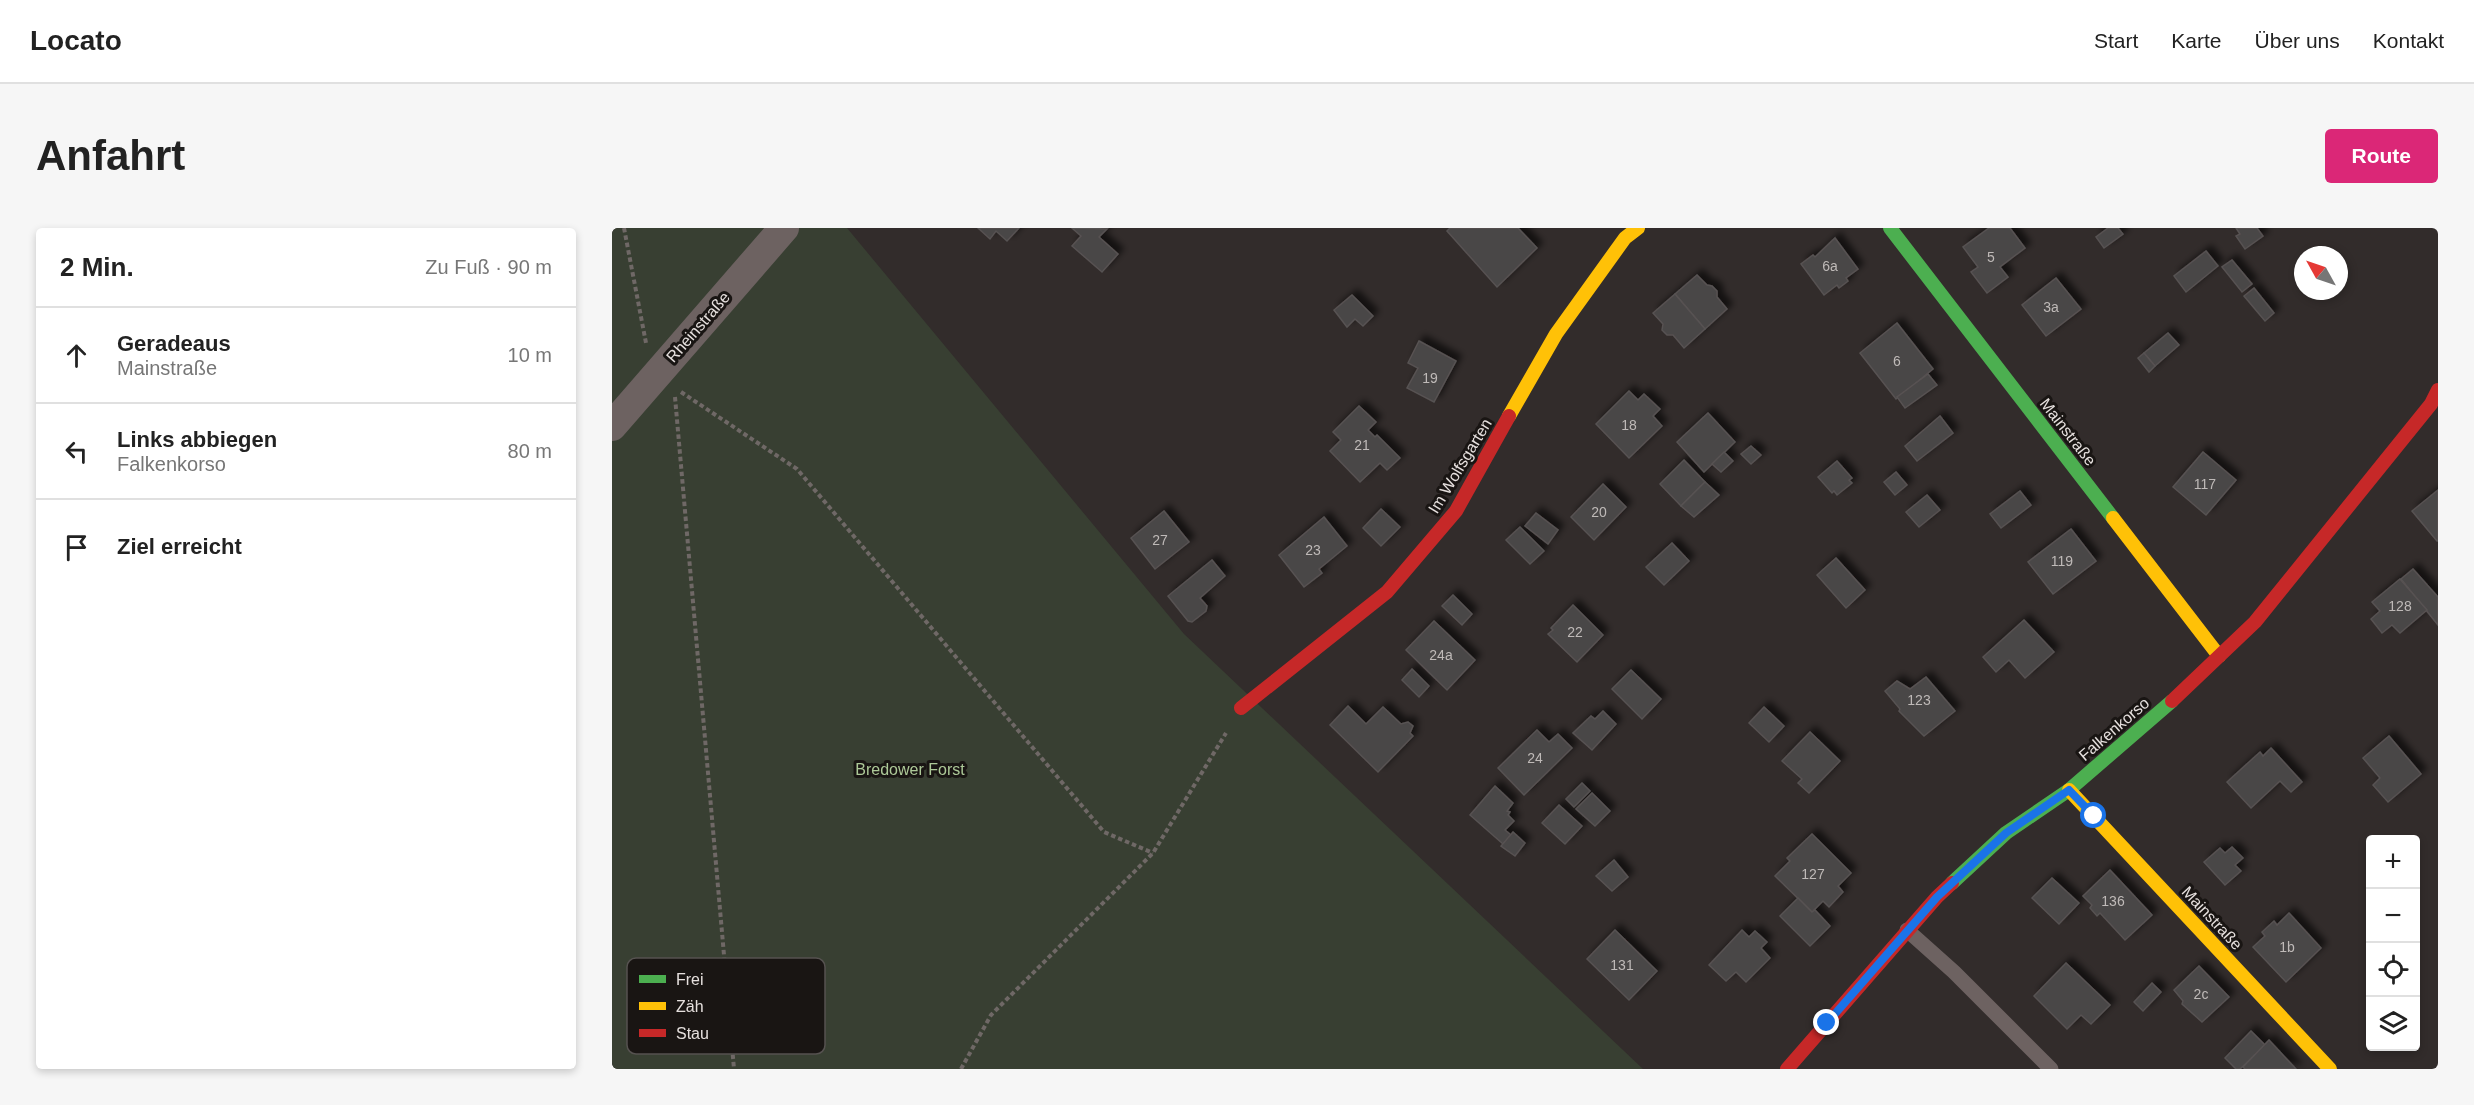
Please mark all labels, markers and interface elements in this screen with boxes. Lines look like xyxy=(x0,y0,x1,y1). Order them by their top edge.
text: Locato xyxy=(30,25,122,56)
text: Start xyxy=(2094,29,2138,52)
text: Karte xyxy=(2171,29,2222,52)
text: Über uns xyxy=(2255,29,2340,52)
text: Kontakt xyxy=(2373,29,2444,52)
button: Route xyxy=(2325,129,2438,183)
text: Anfahrt xyxy=(36,132,185,179)
north arrow xyxy=(2294,246,2348,300)
house number: 5 xyxy=(1987,249,1995,265)
text: 2 Min. xyxy=(60,252,134,282)
text: Zu Fuß · 90 m xyxy=(425,256,552,278)
house number: 6a xyxy=(1822,258,1838,274)
street label: Rheinstraße xyxy=(663,288,733,365)
house number: 3a xyxy=(2043,299,2059,315)
text: Geradeaus xyxy=(117,331,231,356)
icon: ahead xyxy=(60,339,93,372)
text: 10 m xyxy=(508,344,552,366)
house number: 6 xyxy=(1893,353,1901,369)
text: Mainstraße xyxy=(117,357,217,379)
house number: 19 xyxy=(1422,370,1438,386)
street label: Mainstraße xyxy=(2037,395,2099,469)
street label: Im Wolfsgarten xyxy=(1425,416,1495,516)
house number: 18 xyxy=(1621,417,1637,433)
text: Links abbiegen xyxy=(117,427,277,452)
icon: left xyxy=(60,435,93,468)
house number: 21 xyxy=(1354,437,1370,453)
text: 80 m xyxy=(508,440,552,462)
text: Falkenkorso xyxy=(117,453,226,475)
house number: 117 xyxy=(2194,476,2216,492)
house number: 20 xyxy=(1591,504,1607,520)
icon: arrive xyxy=(60,531,93,564)
house number: 27 xyxy=(1152,532,1168,548)
text: Ziel erreicht xyxy=(117,534,242,559)
house number: 23 xyxy=(1305,542,1321,558)
house number: 119 xyxy=(2051,553,2073,569)
house number: 128 xyxy=(2388,598,2412,614)
house number: 22 xyxy=(1567,624,1583,640)
house number: 24a xyxy=(1429,647,1453,663)
house number: 123 xyxy=(1907,692,1931,708)
street label: Falkenkorso xyxy=(2076,694,2153,764)
house number: 24 xyxy=(1527,750,1543,766)
park label: Bredower Forst xyxy=(855,761,965,778)
route start xyxy=(2080,802,2106,828)
map controls xyxy=(2366,835,2420,1051)
button: + xyxy=(2366,835,2420,889)
house number: 127 xyxy=(1801,866,1825,882)
street label: Mainstraße xyxy=(2178,883,2246,953)
button: − xyxy=(2366,889,2420,943)
house number: 136 xyxy=(2101,893,2125,909)
house number: 1b xyxy=(2279,939,2295,955)
button: locate xyxy=(2366,943,2420,997)
house number: 131 xyxy=(1610,957,1634,973)
legend xyxy=(627,958,825,1054)
text: Frei xyxy=(676,971,704,988)
house number: 2c xyxy=(2194,986,2208,1002)
button: layers xyxy=(2366,997,2420,1051)
text: Zäh xyxy=(676,998,704,1015)
route end xyxy=(1813,1009,1839,1035)
text: Stau xyxy=(676,1025,709,1042)

